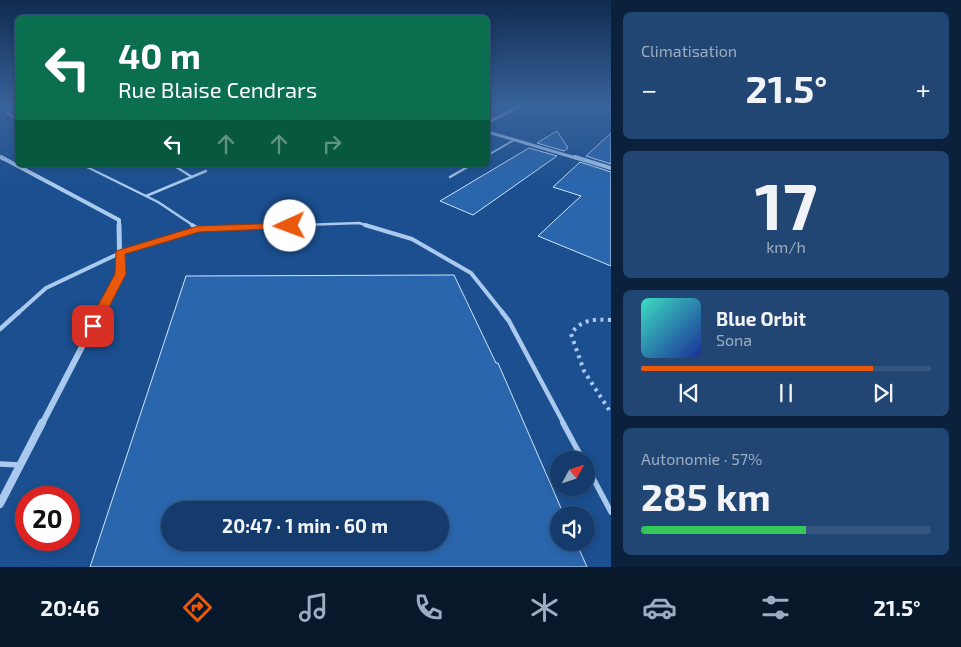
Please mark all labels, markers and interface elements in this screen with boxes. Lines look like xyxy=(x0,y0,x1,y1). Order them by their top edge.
text: 40 m xyxy=(118,34,201,76)
icon: left xyxy=(35,35,100,100)
text: Climatisation xyxy=(641,41,737,60)
text: 21.5° xyxy=(746,65,827,111)
text: − xyxy=(641,72,657,106)
text: + xyxy=(916,72,931,106)
text: Rue Blaise Cendrars xyxy=(118,76,317,102)
icon: left xyxy=(159,130,187,158)
icon: ahead xyxy=(212,130,240,158)
icon: ahead xyxy=(265,130,293,158)
icon: right xyxy=(318,130,346,158)
text: 17 xyxy=(755,165,817,243)
position arrow xyxy=(263,199,315,251)
text: km/h xyxy=(766,237,806,256)
pin xyxy=(72,305,114,347)
text: Blue Orbit xyxy=(716,307,806,330)
icon: arrive xyxy=(79,312,107,340)
text: Sona xyxy=(716,330,752,349)
icon: previous xyxy=(675,379,703,407)
icon: pause xyxy=(772,379,800,407)
icon: next xyxy=(869,379,897,407)
text: Autonomie · 57% xyxy=(641,449,762,468)
north arrow xyxy=(550,451,595,496)
map controls xyxy=(550,451,595,551)
text: 285 km xyxy=(641,473,771,519)
speed limit sign: 20 xyxy=(15,486,80,551)
button: sound xyxy=(550,506,595,551)
text: 20:47 · 1 min · 60 m xyxy=(222,514,388,537)
icon: directions xyxy=(180,590,215,625)
icon: music xyxy=(296,590,331,625)
icon: phone xyxy=(411,590,446,625)
icon: climate xyxy=(527,590,562,625)
icon: car xyxy=(642,590,677,625)
icon: filters xyxy=(758,590,793,625)
text: 20:46 xyxy=(40,594,100,620)
text: 21.5° xyxy=(873,594,921,620)

